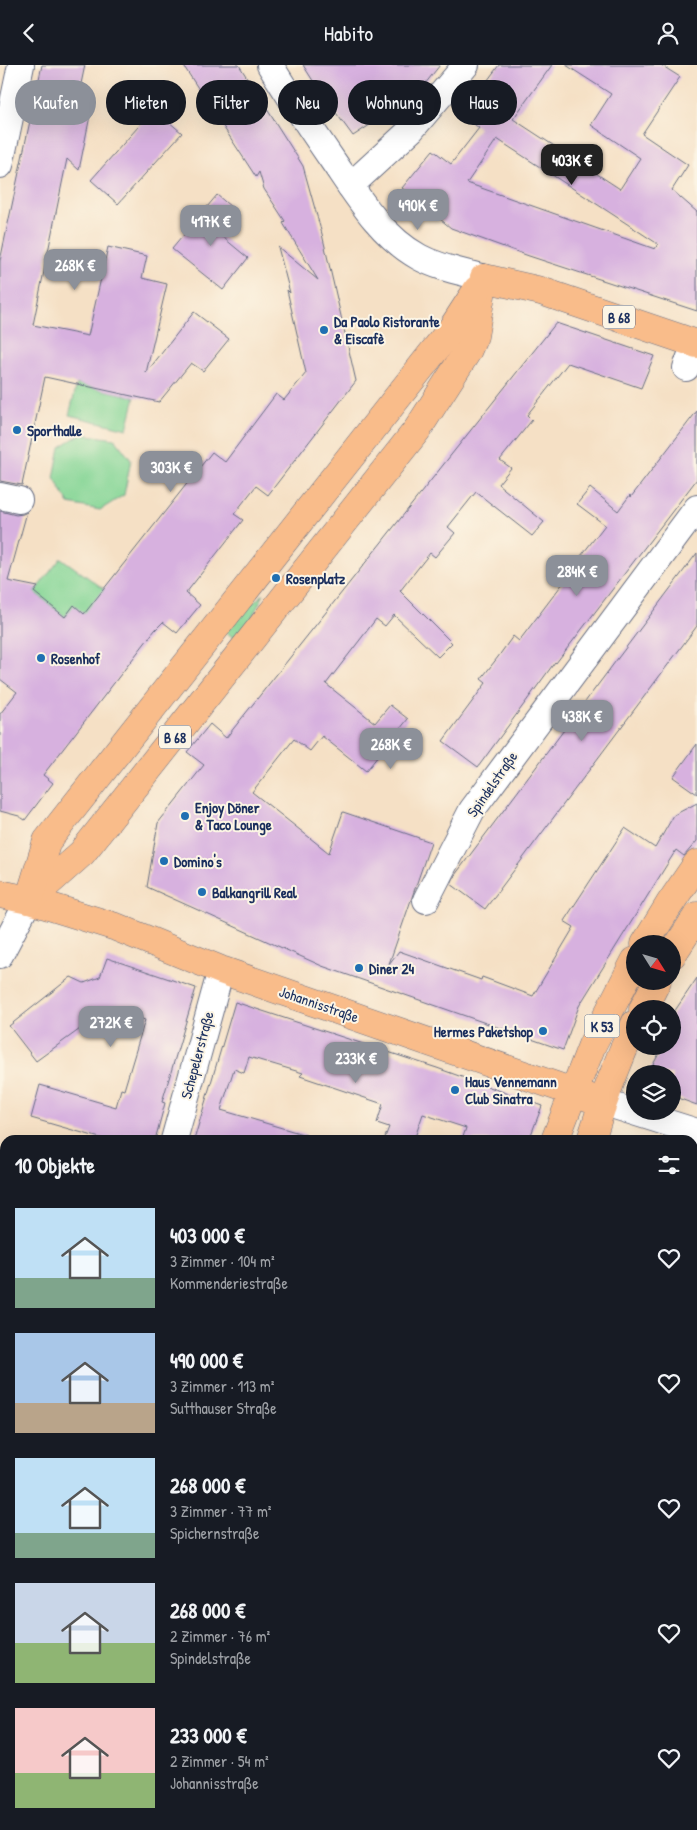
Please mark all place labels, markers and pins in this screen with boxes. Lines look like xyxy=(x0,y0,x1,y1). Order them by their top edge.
pin: 403K € xyxy=(531,143,613,186)
pin: 490K € xyxy=(377,189,459,231)
pin: 417K € xyxy=(170,205,252,247)
pin: 268K € xyxy=(34,249,116,291)
place label: Da Paolo Ristorante & Eiscafè xyxy=(334,311,440,349)
marker: Da Paolo Ristorante & Eiscafè xyxy=(318,324,330,336)
place label: Sporthalle xyxy=(27,420,82,442)
marker: Sporthalle xyxy=(11,424,23,436)
pin: 303K € xyxy=(130,451,212,493)
pin: 284K € xyxy=(536,555,618,597)
place label: Rosenplatz xyxy=(286,568,346,590)
marker: Rosenplatz xyxy=(270,572,282,584)
place label: Rosenhof xyxy=(51,648,101,669)
marker: Rosenhof xyxy=(35,652,47,664)
pin: 438K € xyxy=(541,699,623,742)
pin: 268K € xyxy=(350,727,432,770)
place label: Enjoy Döner & Taco Lounge xyxy=(195,797,272,836)
marker: Enjoy Döner & Taco Lounge xyxy=(179,810,191,822)
place label: Domino's xyxy=(174,851,222,872)
marker: Domino's xyxy=(158,855,170,867)
place label: Balkangrill Real xyxy=(212,882,298,904)
marker: Balkangrill Real xyxy=(196,886,208,898)
place label: Diner 24 xyxy=(369,958,414,979)
marker: Diner 24 xyxy=(353,962,365,974)
pin: 272K € xyxy=(70,1005,152,1048)
place label: Hermes Paketshop xyxy=(434,1021,534,1043)
marker: Hermes Paketshop xyxy=(537,1025,549,1037)
pin: 233K € xyxy=(315,1041,397,1084)
place label: Haus Vennemann Club Sinatra xyxy=(465,1071,557,1109)
marker: Haus Vennemann Club Sinatra xyxy=(449,1084,461,1096)

